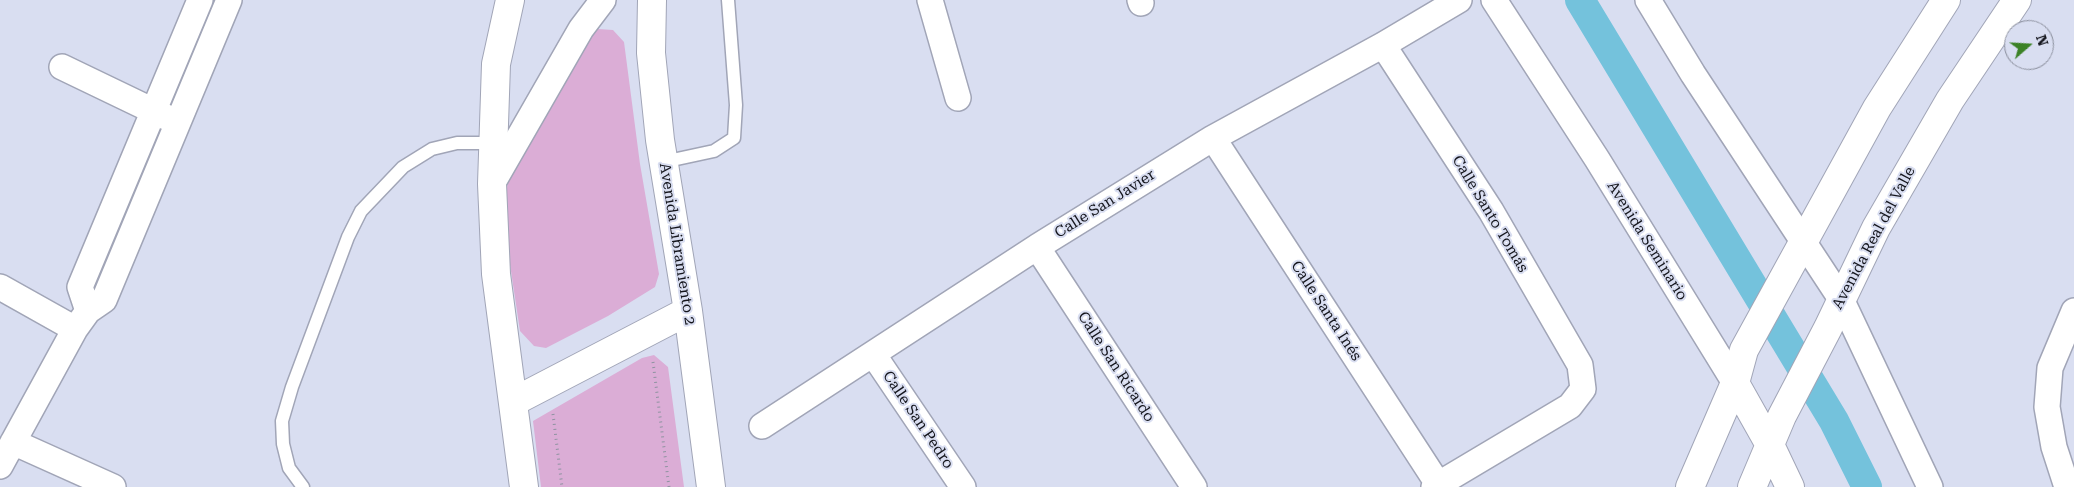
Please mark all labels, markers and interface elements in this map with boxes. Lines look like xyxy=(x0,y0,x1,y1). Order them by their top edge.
north arrow xyxy=(2004,20,2054,70)
text: N xyxy=(2033,33,2052,48)
street label: Calle Santo Tomás xyxy=(1448,152,1532,276)
street label: Avenida Libramiento 2 xyxy=(655,162,699,326)
street label: Avenida Real del Valle xyxy=(1829,164,1919,312)
street label: Calle San Javier xyxy=(1051,166,1159,242)
street label: Avenida Seminario xyxy=(1603,178,1691,304)
street label: Calle Santa Inés xyxy=(1287,258,1365,364)
street label: Calle San Ricardo xyxy=(1074,309,1158,425)
street label: Calle San Pedro xyxy=(879,368,957,472)

